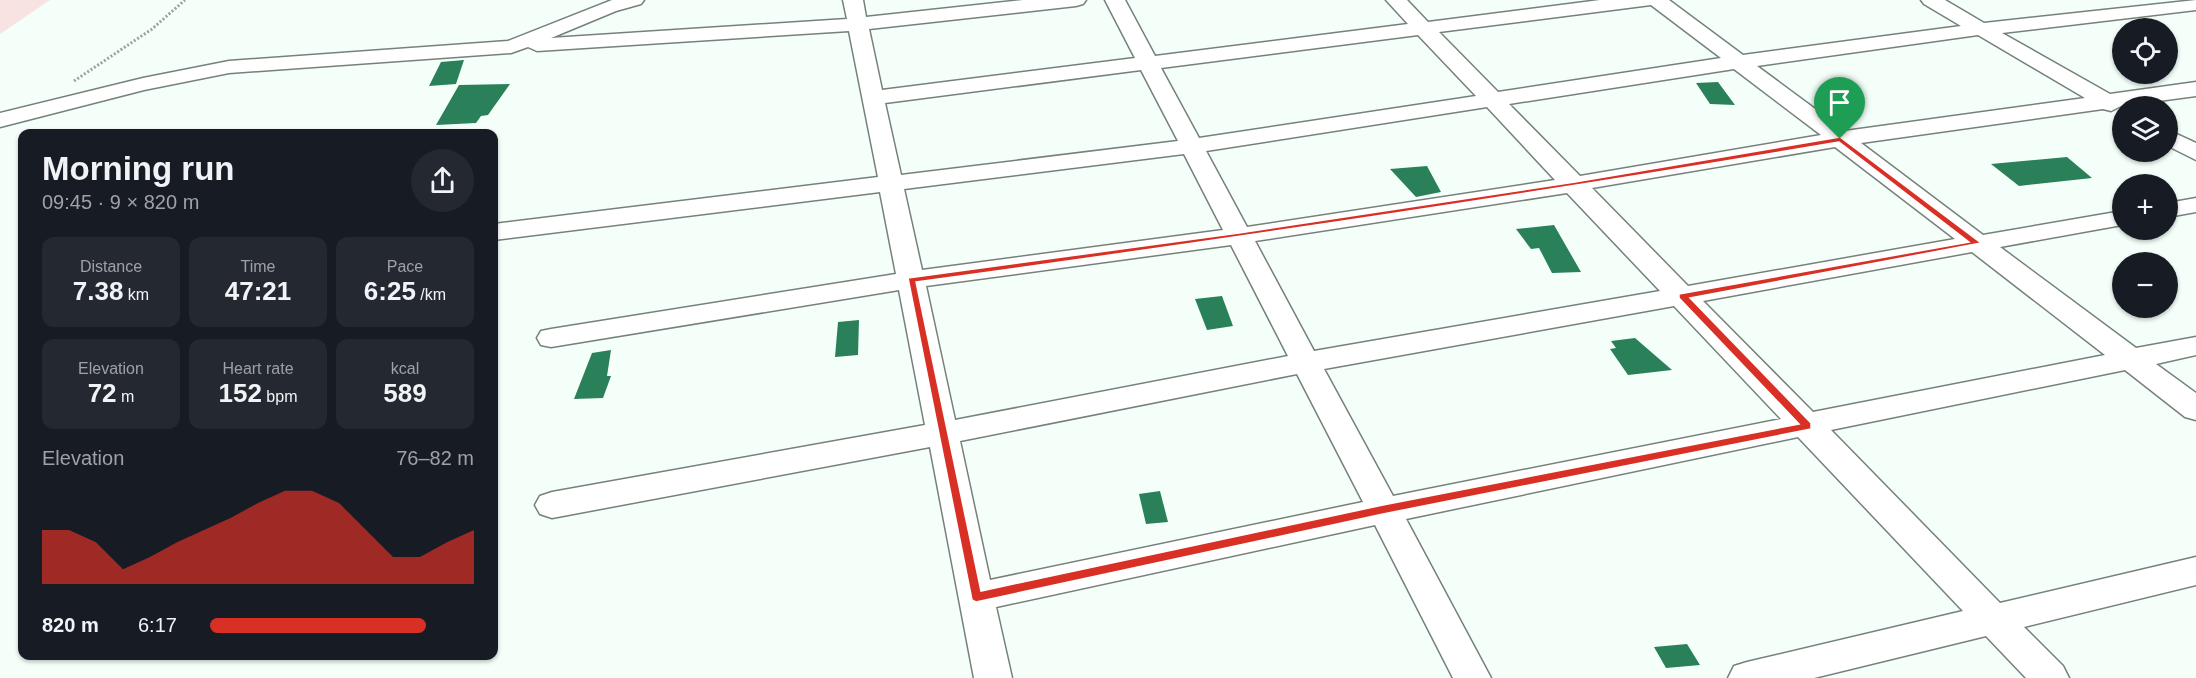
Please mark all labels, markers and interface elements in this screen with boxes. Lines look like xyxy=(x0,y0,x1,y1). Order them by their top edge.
map controls xyxy=(2112,18,2178,318)
button: locate xyxy=(2112,18,2178,84)
pin xyxy=(1814,77,1865,139)
icon: arrive xyxy=(1823,86,1856,119)
button: layers xyxy=(2112,96,2178,162)
button: share xyxy=(411,149,474,212)
text: Morning run xyxy=(42,150,234,187)
button: + xyxy=(2112,174,2178,240)
text: 09:45 · 9 × 820 m xyxy=(42,191,199,213)
button: − xyxy=(2112,252,2178,318)
text: Distance xyxy=(80,258,142,275)
text: Time xyxy=(241,258,275,275)
text: Pace xyxy=(387,258,423,275)
text: 7.38 xyxy=(73,276,123,306)
text: 47:21 xyxy=(225,276,291,306)
text: 6:25 xyxy=(364,276,416,306)
text: km xyxy=(123,286,149,303)
text: /km xyxy=(416,286,446,303)
text: Elevation xyxy=(78,360,144,377)
text: Heart rate xyxy=(222,360,294,377)
text: kcal xyxy=(391,360,419,377)
text: 72 xyxy=(88,378,117,408)
text: 152 xyxy=(219,378,262,408)
text: 589 xyxy=(383,378,427,408)
text: m xyxy=(117,388,134,405)
text: bpm xyxy=(262,388,297,405)
text: Elevation xyxy=(42,447,124,469)
text: 76–82 m xyxy=(396,447,474,469)
text: 820 m xyxy=(42,614,99,636)
text: 6:17 xyxy=(138,614,177,636)

